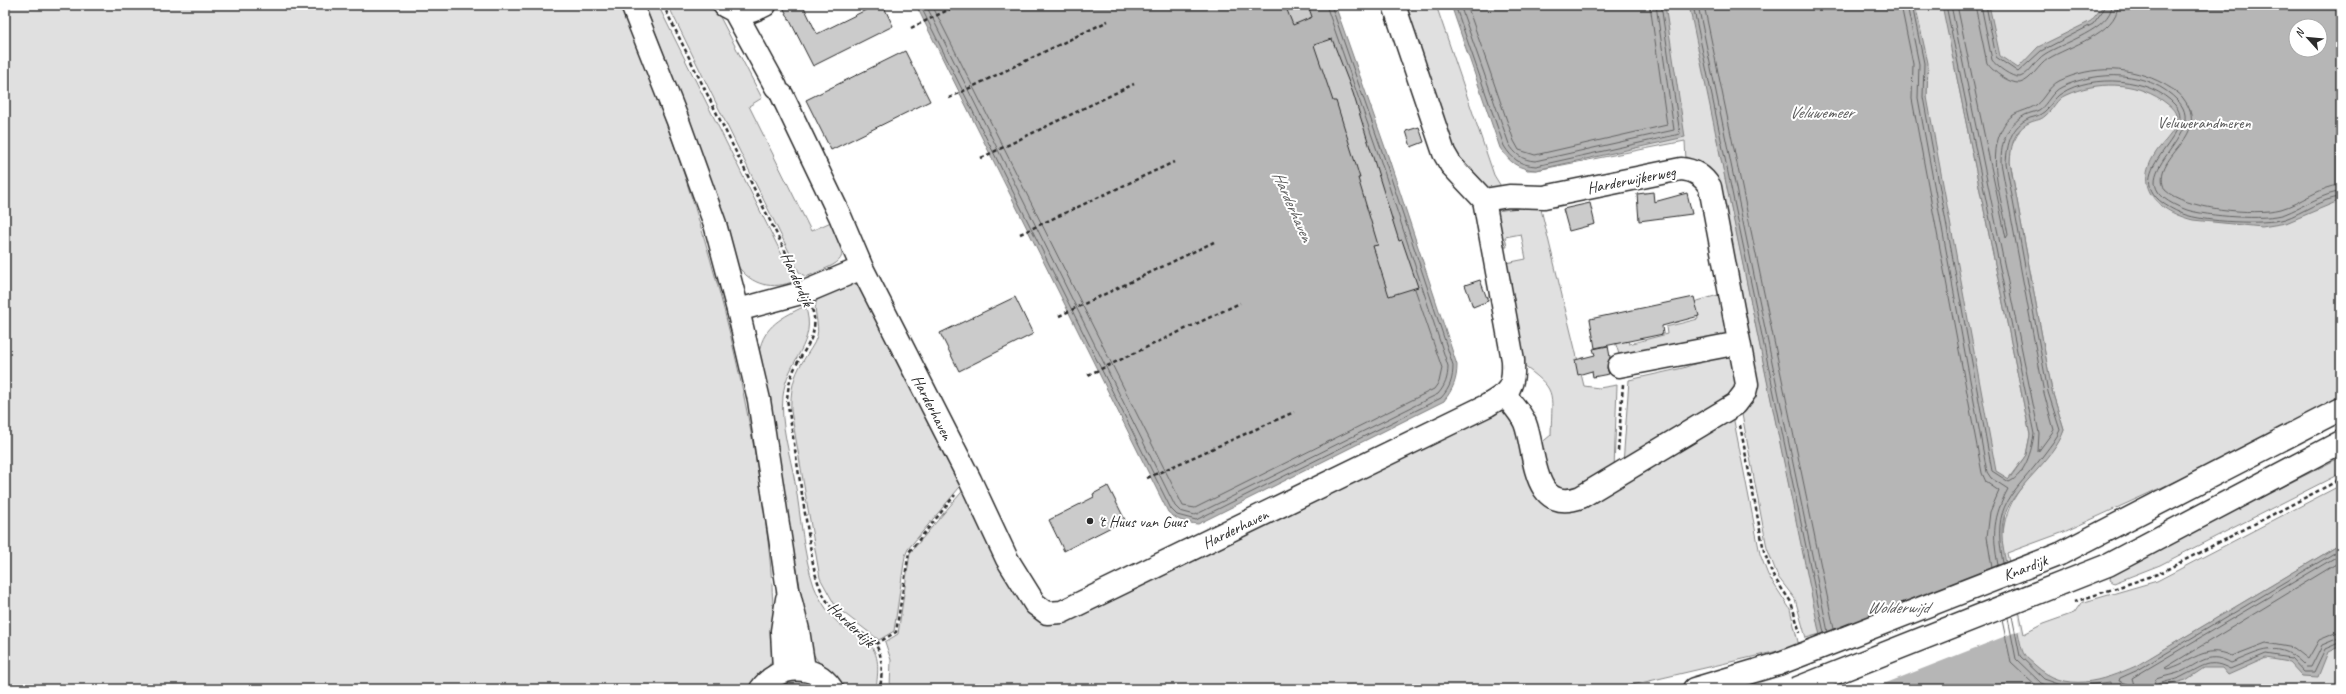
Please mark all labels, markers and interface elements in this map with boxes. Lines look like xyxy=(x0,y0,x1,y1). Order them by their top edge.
north arrow xyxy=(2288,18,2328,58)
text: N xyxy=(2291,25,2308,40)
water label: Veluwemeer xyxy=(1789,102,1856,123)
park label: Veluwerandmeren xyxy=(2157,113,2251,133)
street label: Harderwijkerweg xyxy=(1585,161,1678,198)
water label: Harderhaven xyxy=(1268,168,1318,247)
street label: Harderdijk xyxy=(776,249,818,311)
street label: Harderhaven xyxy=(907,371,957,444)
street label: Harderhaven xyxy=(1199,504,1272,553)
place label: 't Huus van Guus xyxy=(1098,512,1189,532)
marker: 't Huus van Guus xyxy=(1085,516,1095,526)
street label: Knardijk xyxy=(2000,550,2051,585)
water label: Wolderwijd xyxy=(1867,597,1934,618)
street label: Harderdijk xyxy=(824,598,880,652)

